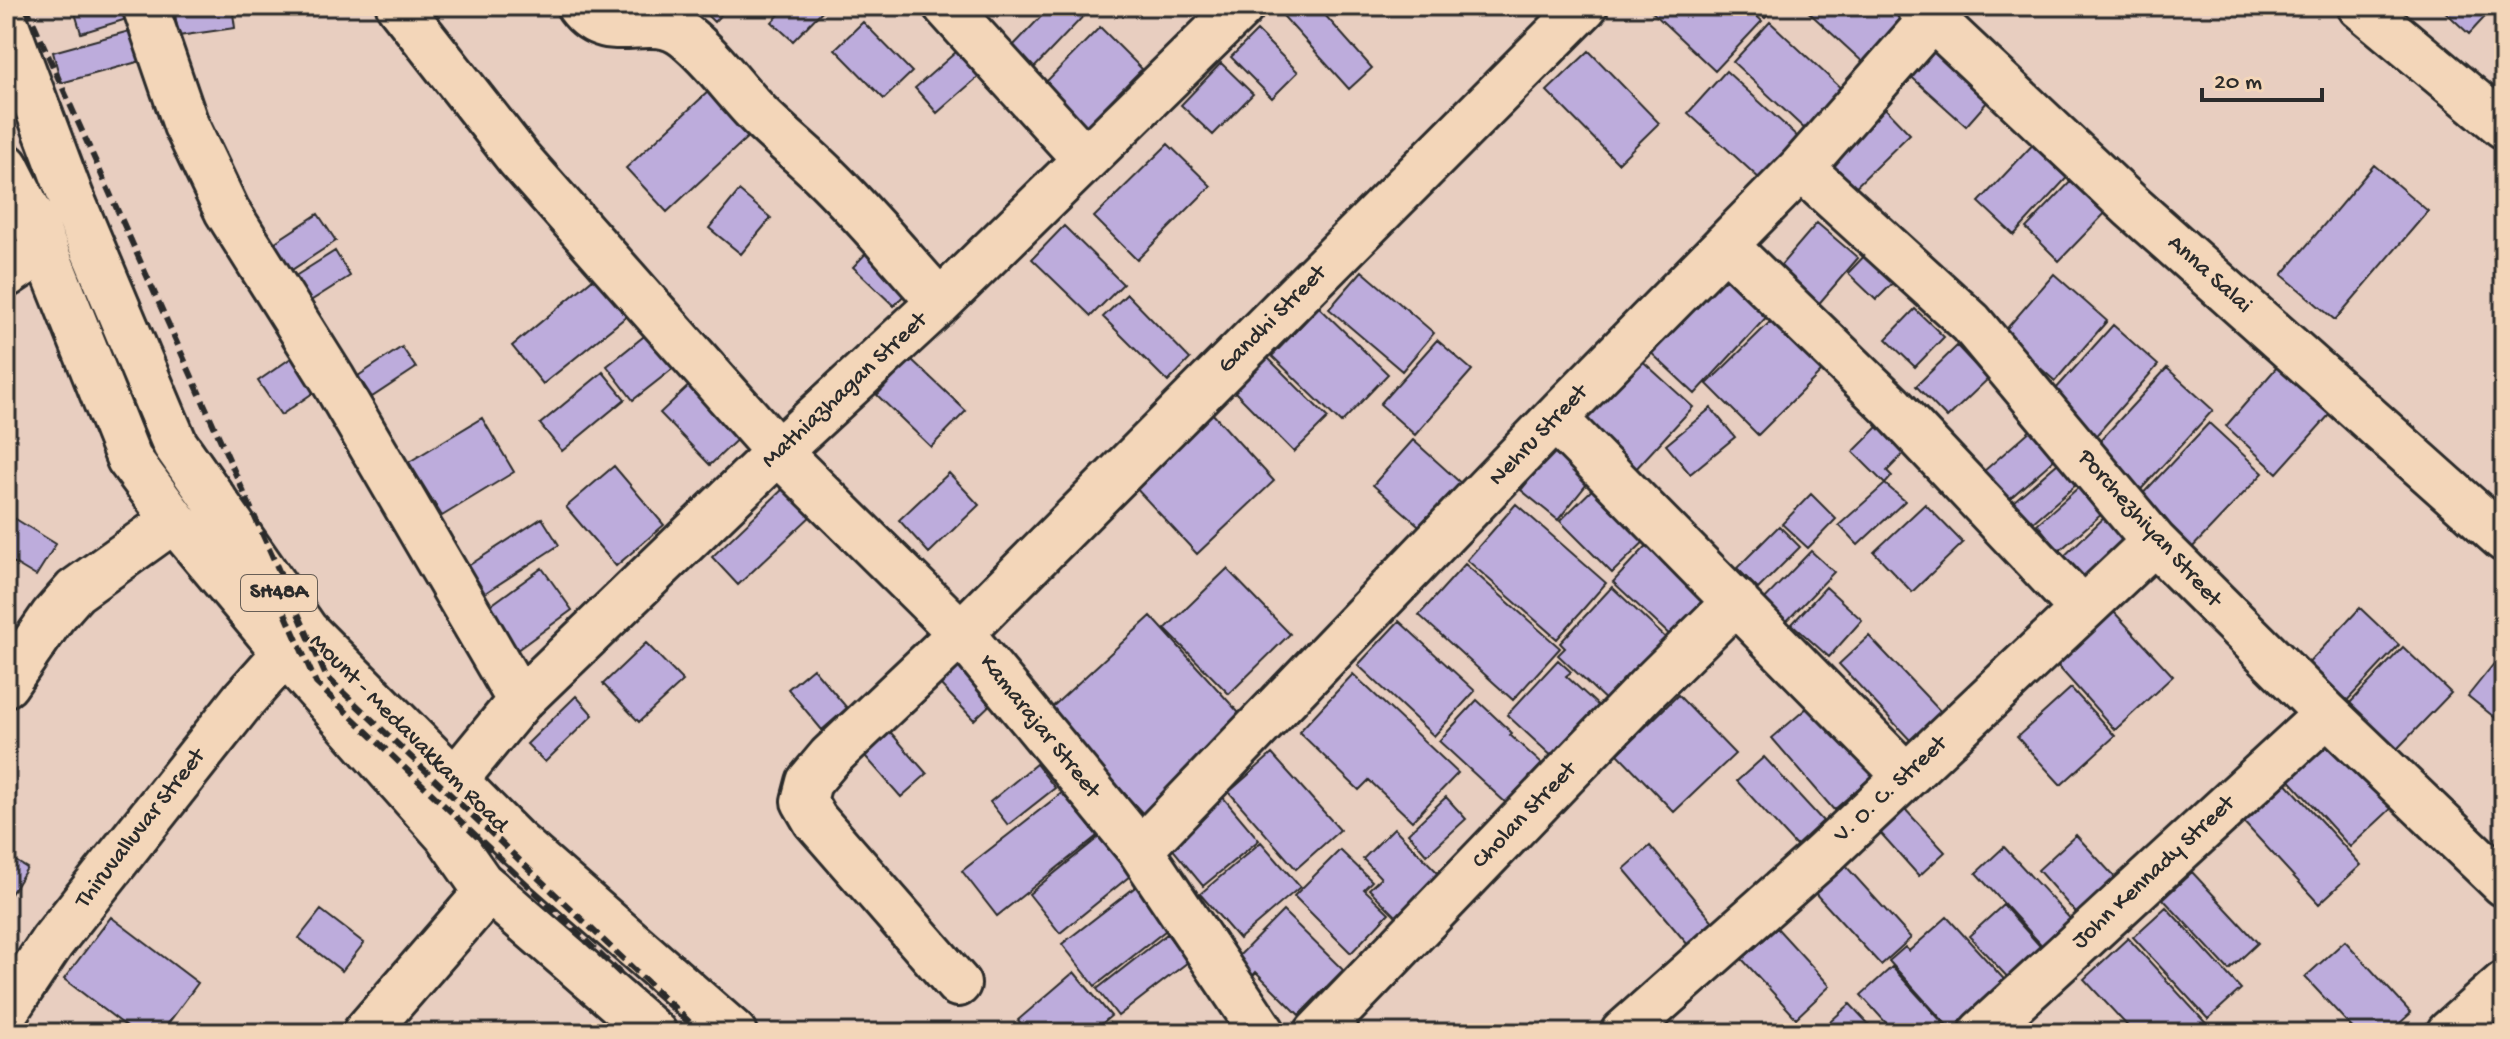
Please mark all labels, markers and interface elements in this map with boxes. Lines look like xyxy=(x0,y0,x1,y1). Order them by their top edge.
scale bar xyxy=(2202,52,2322,102)
text: 20 m xyxy=(2214,69,2262,98)
street label: Anna Salai xyxy=(2161,229,2257,321)
street label: Gandhi Street xyxy=(1213,258,1335,380)
street label: Mathiazhagan Street xyxy=(756,305,936,475)
street label: Nehru Street xyxy=(1483,377,1596,493)
street label: Porchezhiyan Street xyxy=(2070,443,2229,616)
road number: SH48A xyxy=(241,575,317,611)
street label: Mount - Medavakkam Road xyxy=(302,628,515,841)
street label: Kamarajar Street xyxy=(972,649,1107,807)
street label: V. O. C. Street xyxy=(1828,729,1955,851)
street label: Thiruvalluvar Street xyxy=(68,742,214,916)
street label: Cholan Street xyxy=(1467,755,1585,876)
street label: John Kennady Street xyxy=(2066,788,2243,956)

